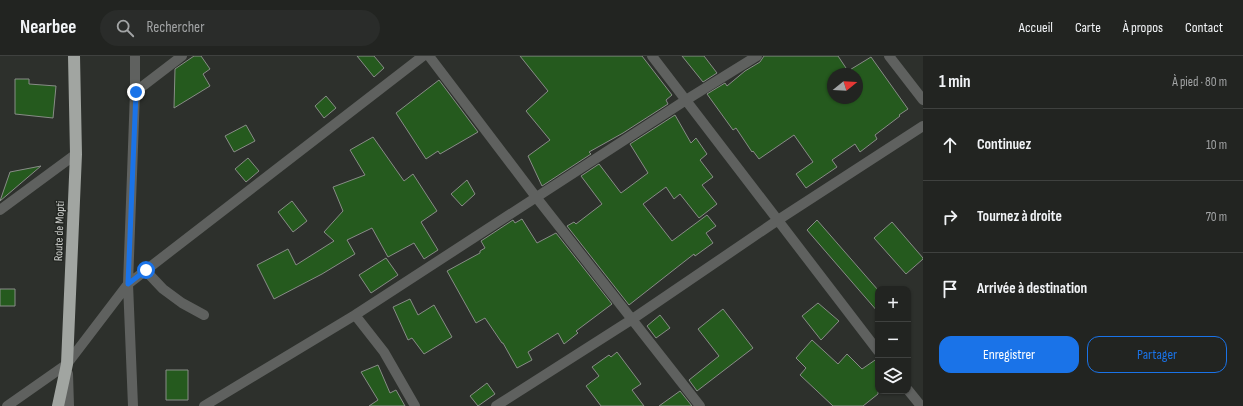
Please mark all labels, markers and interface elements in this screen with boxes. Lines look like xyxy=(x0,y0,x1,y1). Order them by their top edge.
search box xyxy=(100,10,380,46)
text: Nearbee xyxy=(20,16,76,39)
icon: search xyxy=(114,17,136,39)
text: Rechercher xyxy=(146,18,204,37)
text: Accueil xyxy=(1019,19,1053,36)
text: Carte xyxy=(1075,19,1101,36)
text: À propos xyxy=(1123,19,1163,36)
text: Contact xyxy=(1185,19,1223,36)
north arrow xyxy=(827,68,863,104)
text: 1 min xyxy=(939,72,971,92)
text: À pied · 80 m xyxy=(1172,74,1227,90)
route end xyxy=(127,83,145,101)
icon: ahead xyxy=(939,134,961,156)
text: Continuez xyxy=(977,135,1031,154)
text: 10 m xyxy=(1206,137,1227,153)
street label: Route de Mopti xyxy=(51,201,68,261)
icon: right xyxy=(939,206,961,228)
text: Tournez à droite xyxy=(977,207,1062,226)
text: 70 m xyxy=(1206,209,1227,225)
route start xyxy=(137,261,155,279)
icon: arrive xyxy=(939,278,961,300)
text: Arrivée à destination xyxy=(977,279,1087,298)
map controls xyxy=(875,286,911,394)
button: + xyxy=(875,286,911,322)
button: − xyxy=(875,322,911,358)
button: Enregistrer xyxy=(939,336,1079,373)
button: Partager xyxy=(1087,336,1227,373)
button: layers xyxy=(875,358,911,394)

